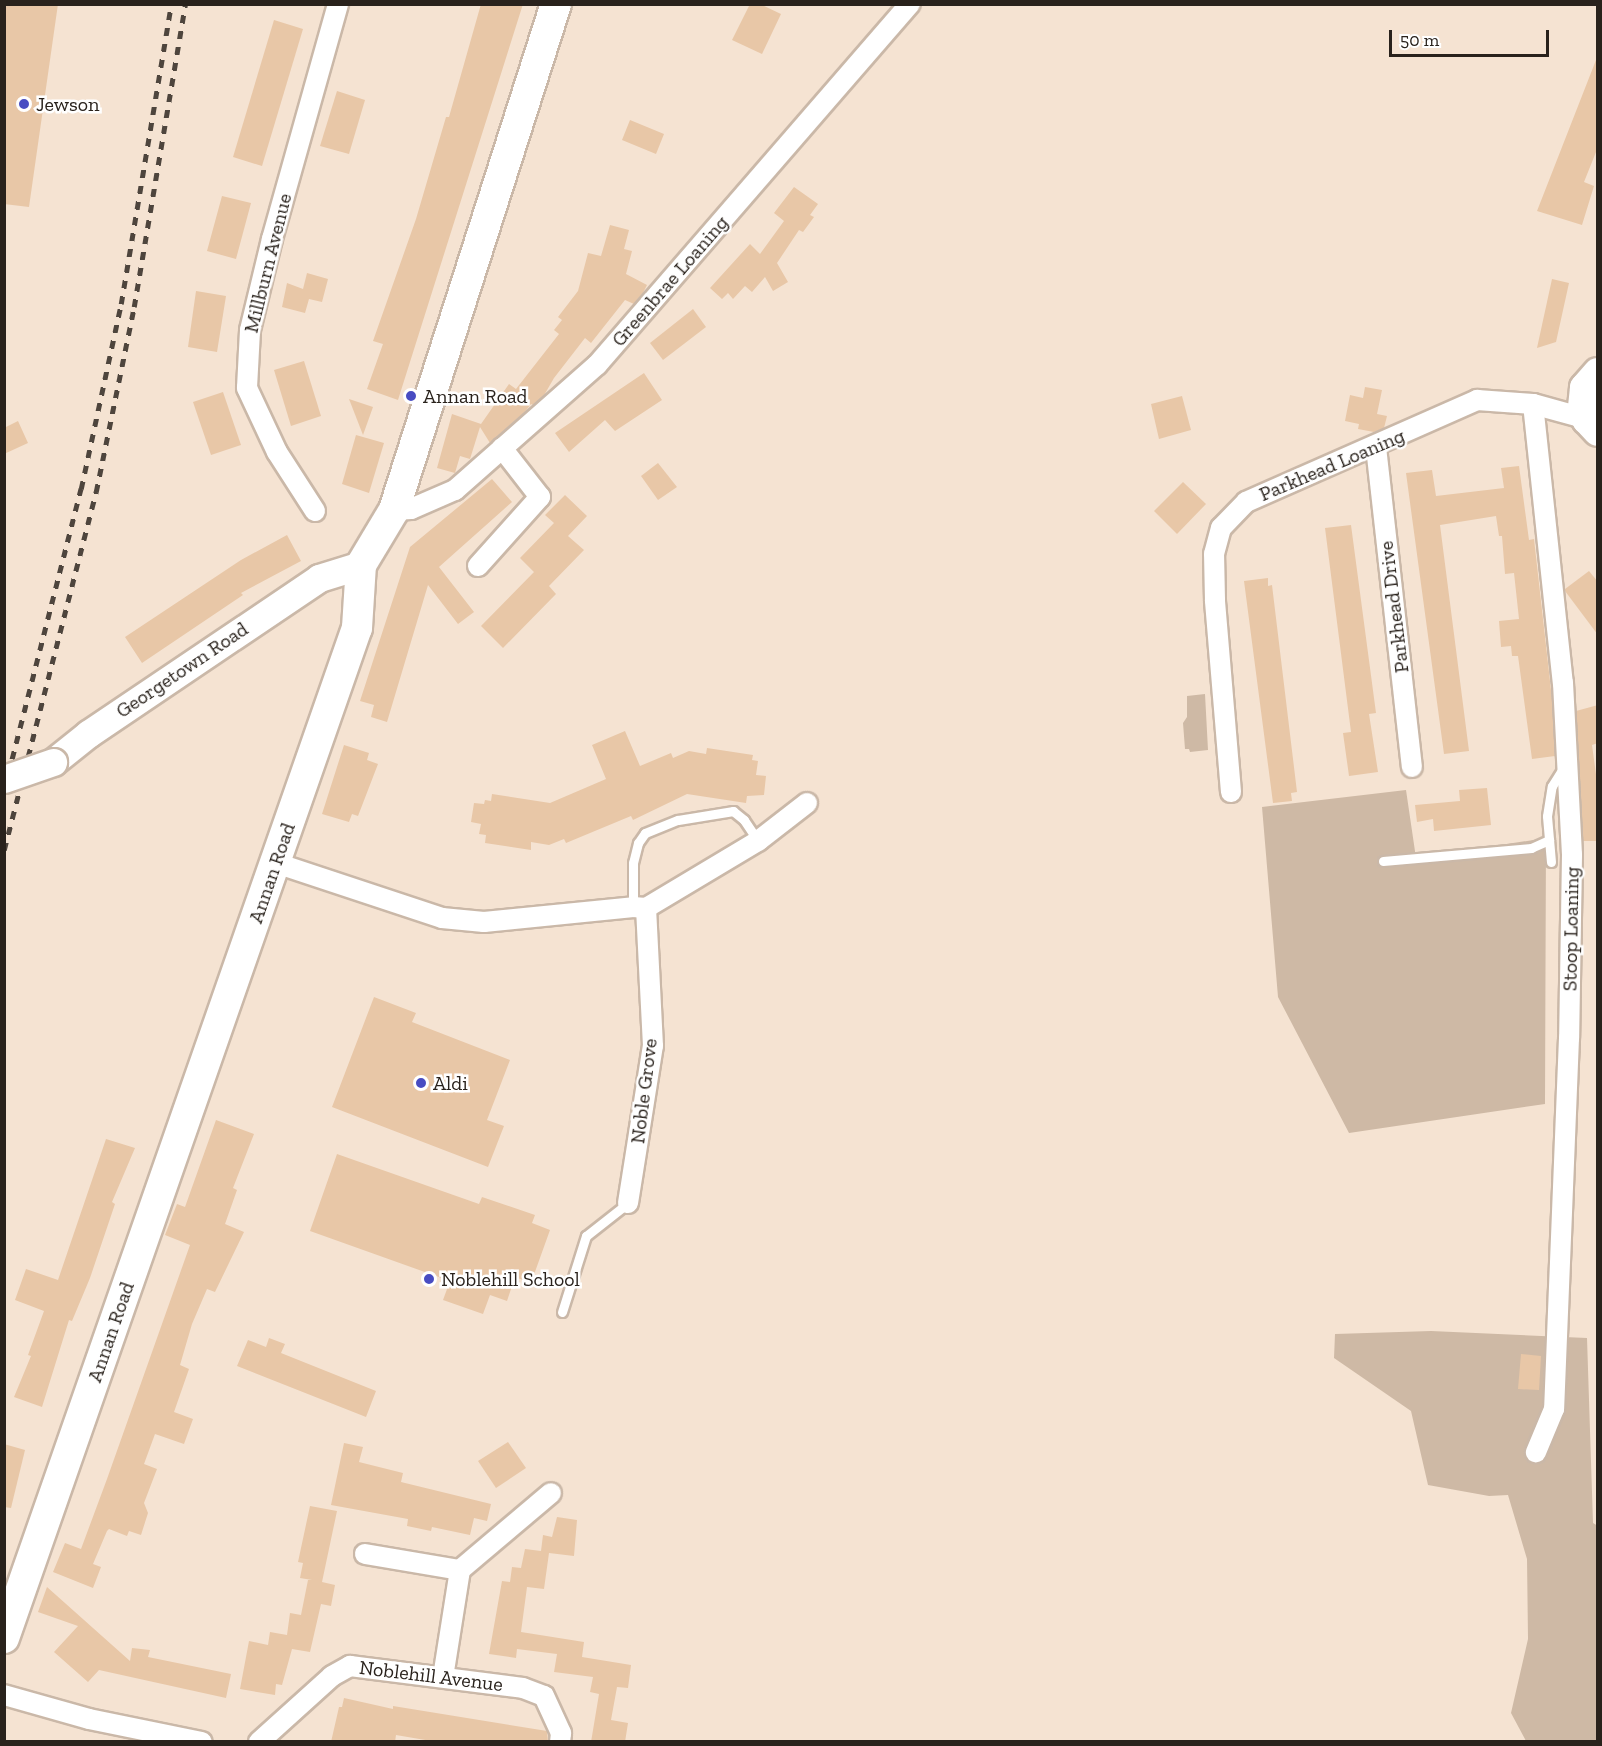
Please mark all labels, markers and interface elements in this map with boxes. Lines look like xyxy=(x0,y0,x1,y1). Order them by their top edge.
scale bar xyxy=(1392,18,1552,56)
text: 50 m xyxy=(1400,29,1439,51)
place label: Jewson xyxy=(36,92,99,116)
marker: Jewson xyxy=(17,97,31,111)
street label: Millburn Avenue xyxy=(239,190,297,336)
street label: Greenbrae Loaning xyxy=(607,211,733,351)
place label: Annan Road xyxy=(423,384,528,408)
marker: Annan Road xyxy=(404,389,418,403)
street label: Parkhead Loaning xyxy=(1256,424,1408,506)
street label: Parkhead Drive xyxy=(1374,540,1414,674)
street label: Georgetown Road xyxy=(111,617,253,723)
street label: Annan Road xyxy=(244,820,300,926)
street label: Stoop Loaning xyxy=(1558,867,1584,991)
street label: Noble Grove xyxy=(626,1037,662,1145)
place label: Aldi xyxy=(433,1071,468,1095)
marker: Aldi xyxy=(414,1076,428,1090)
place label: Noblehill School xyxy=(441,1267,580,1291)
marker: Noblehill School xyxy=(422,1272,436,1286)
street label: Annan Road xyxy=(83,1279,139,1385)
street label: Noblehill Avenue xyxy=(357,1655,505,1697)

